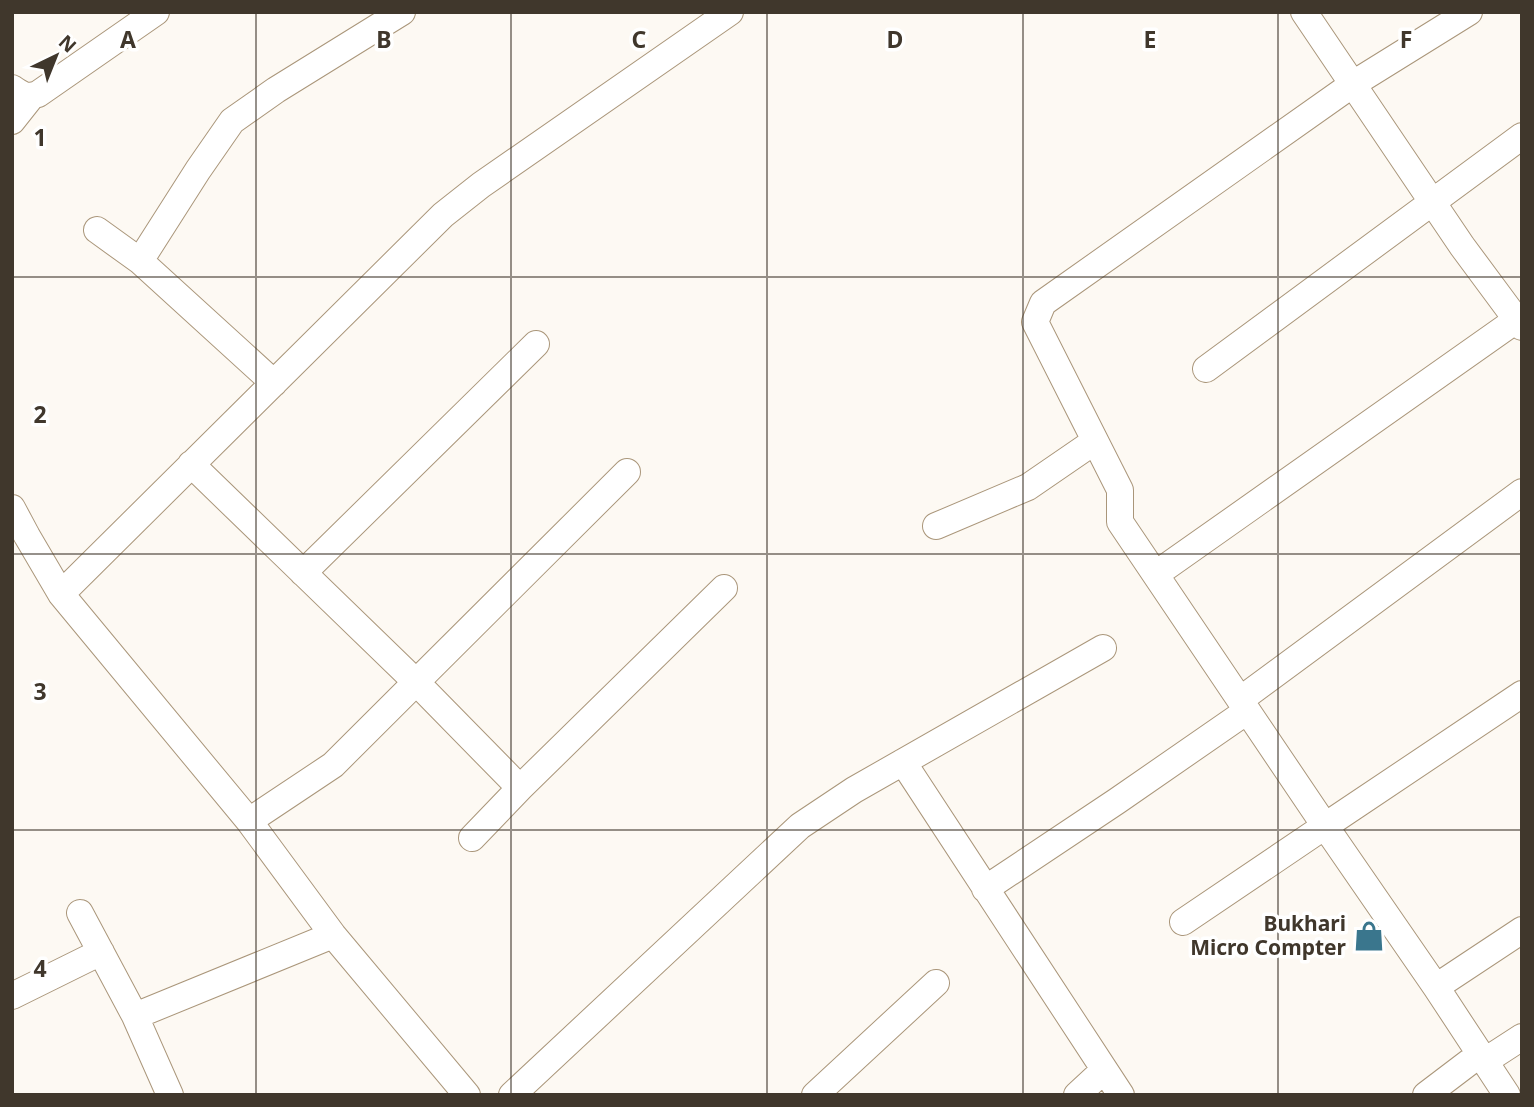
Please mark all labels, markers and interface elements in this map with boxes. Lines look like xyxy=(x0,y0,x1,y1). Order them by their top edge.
north arrow xyxy=(21,21,91,91)
text: A xyxy=(120,23,136,55)
text: B xyxy=(376,23,392,55)
text: C xyxy=(632,23,647,55)
text: D xyxy=(887,23,903,55)
text: E xyxy=(1144,23,1156,55)
text: F xyxy=(1400,23,1412,55)
text: N xyxy=(53,29,82,58)
text: 1 xyxy=(33,121,47,153)
text: 2 xyxy=(33,398,47,430)
text: 3 xyxy=(33,675,47,707)
place label: Bukhari Micro Compter xyxy=(1190,909,1347,961)
shop icon: Bukhari Micro Compter xyxy=(1352,919,1386,953)
text: 4 xyxy=(33,952,47,984)

